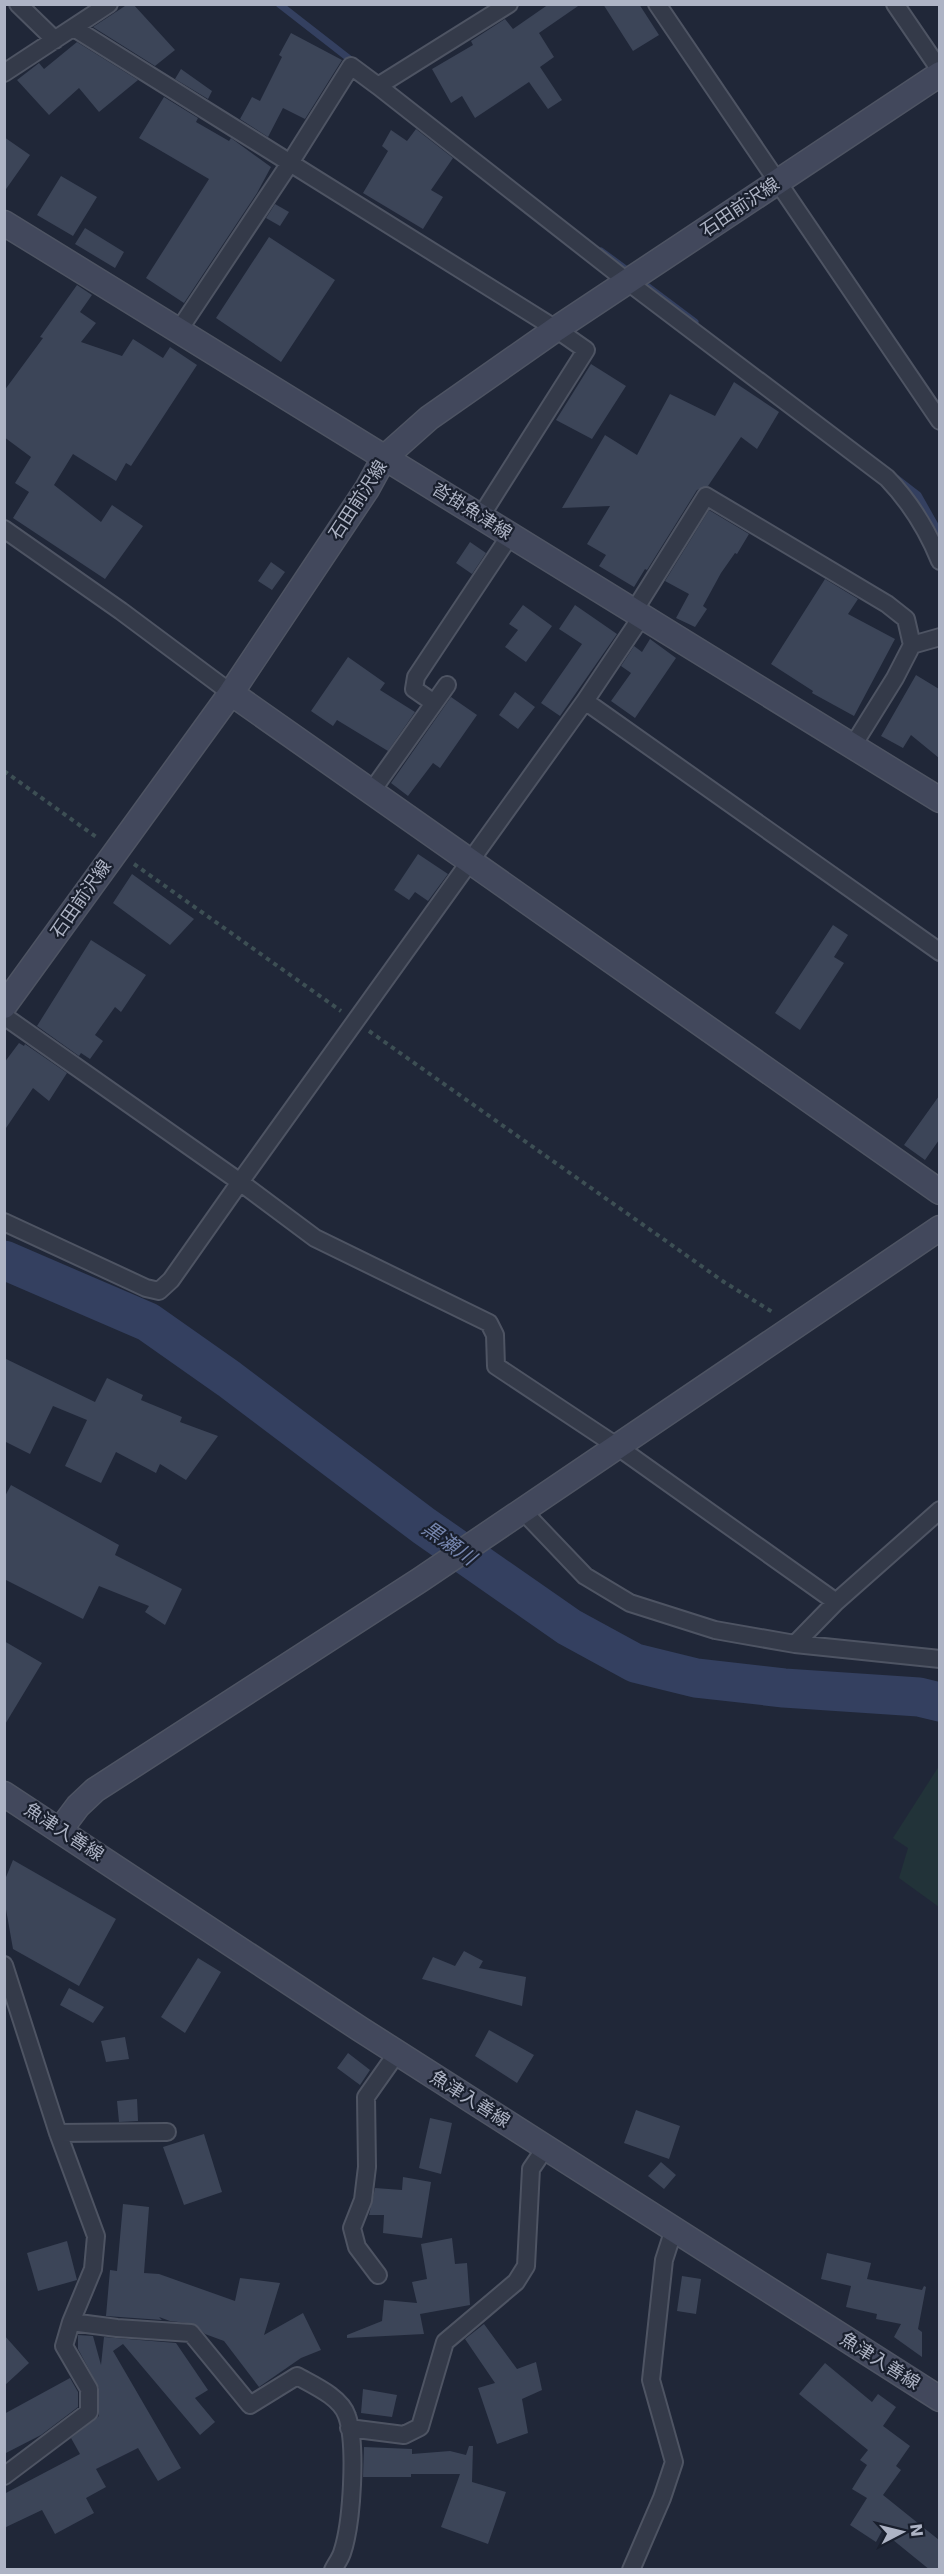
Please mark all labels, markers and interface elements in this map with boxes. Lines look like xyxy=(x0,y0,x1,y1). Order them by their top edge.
street label: 石田前沢線 xyxy=(697,173,783,240)
street label: 石田前沢線 xyxy=(324,456,391,543)
street label: 沓掛魚津線 xyxy=(429,478,516,543)
street label: 石田前沢線 xyxy=(46,856,115,942)
water label: 黒瀬川 xyxy=(418,1516,482,1571)
street label: 魚津入善線 xyxy=(21,1798,108,1865)
street label: 魚津入善線 xyxy=(427,2066,514,2131)
street label: 魚津入善線 xyxy=(837,2328,924,2393)
north arrow xyxy=(872,2502,932,2562)
text: N xyxy=(906,2522,927,2538)

